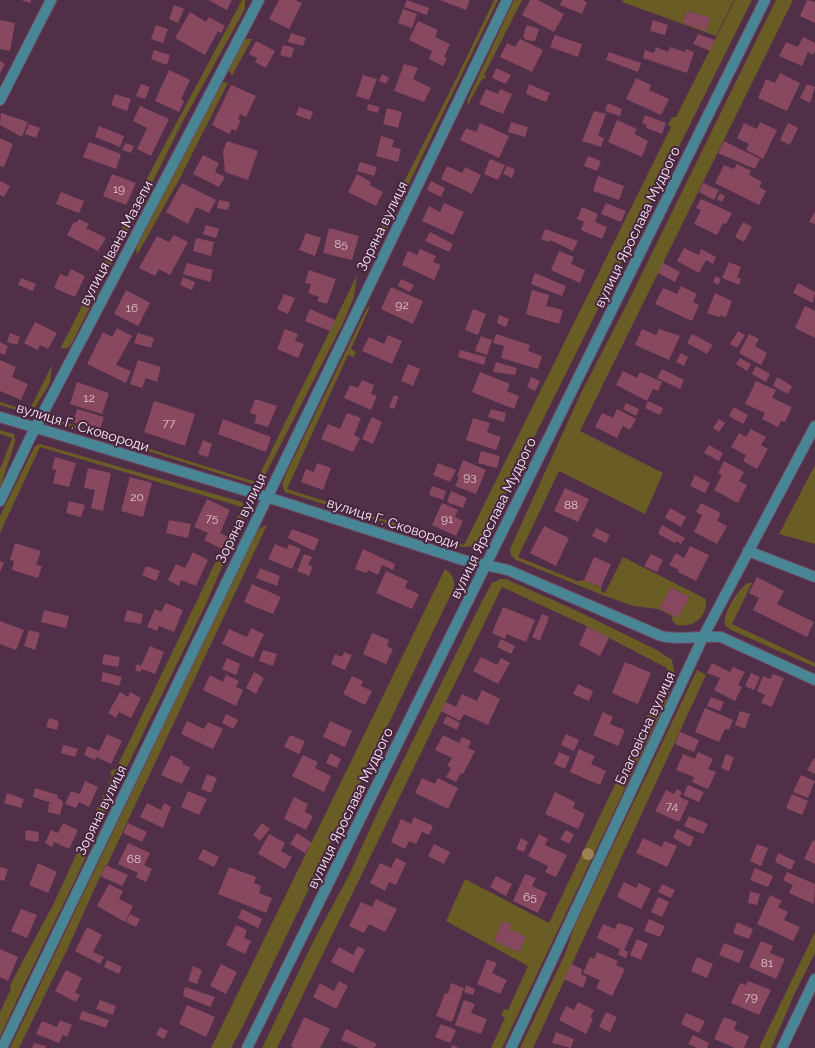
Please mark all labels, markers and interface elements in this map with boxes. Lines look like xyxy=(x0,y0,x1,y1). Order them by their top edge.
street label: вулиця Ярослава Мудрого xyxy=(591,144,683,310)
street label: вулиця Івана Мазепи xyxy=(76,178,156,308)
street label: Зоряна вулиця xyxy=(353,178,411,274)
house number: 19 xyxy=(113,182,125,196)
house number: 85 xyxy=(334,237,348,251)
house number: 92 xyxy=(395,298,409,312)
house number: 16 xyxy=(126,301,138,315)
house number: 12 xyxy=(83,391,95,405)
street label: вулиця Г. Сковороди xyxy=(15,399,151,455)
house number: 77 xyxy=(163,416,176,430)
street label: вулиця Ярослава Мудрого xyxy=(447,435,539,601)
street label: Зоряна вулиця xyxy=(212,470,270,566)
house number: 93 xyxy=(463,470,477,484)
house number: 20 xyxy=(130,490,144,504)
street label: вулиця Г. Сковороди xyxy=(325,494,461,552)
house number: 88 xyxy=(564,498,578,512)
house number: 75 xyxy=(206,511,219,525)
house number: 91 xyxy=(441,512,453,526)
street label: Благовісна вулиця xyxy=(612,669,678,787)
street label: вулиця Ярослава Мудрого xyxy=(304,725,396,891)
street label: Зоряна вулиця xyxy=(72,762,130,858)
house number: 74 xyxy=(666,799,679,813)
house number: 68 xyxy=(127,852,141,866)
house number: 65 xyxy=(523,890,537,904)
house number: 81 xyxy=(761,956,773,970)
house number: 79 xyxy=(744,990,758,1004)

